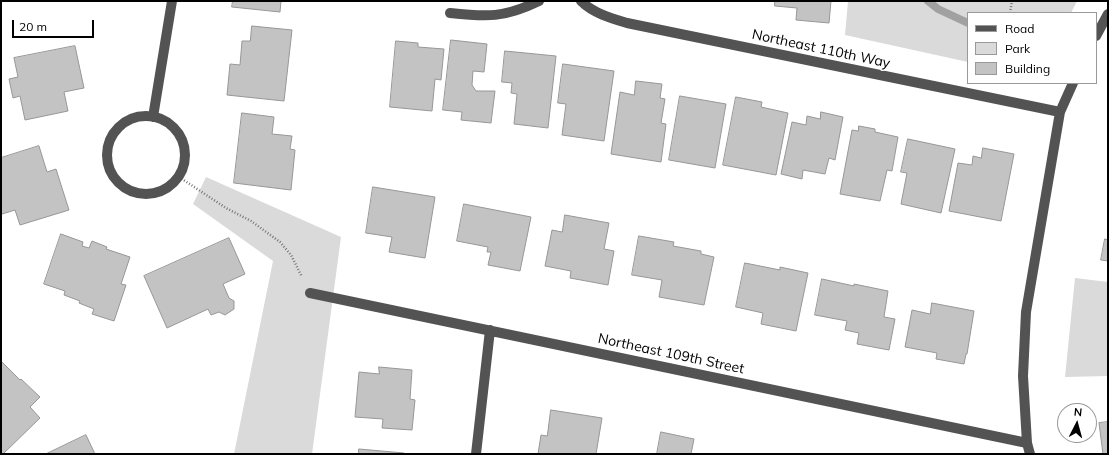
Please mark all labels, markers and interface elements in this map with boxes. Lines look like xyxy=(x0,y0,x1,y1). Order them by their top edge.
scale bar xyxy=(14,12,96,38)
legend xyxy=(967,12,1097,84)
text: 20 m xyxy=(19,19,47,34)
text: Road xyxy=(1005,21,1034,36)
street label: Northeast 110th Way xyxy=(750,26,892,72)
text: Park xyxy=(1005,41,1030,56)
text: Building xyxy=(1005,61,1050,76)
street label: Northeast 109th Street xyxy=(596,330,746,378)
north arrow xyxy=(1057,403,1097,443)
text: N xyxy=(1073,405,1083,419)

